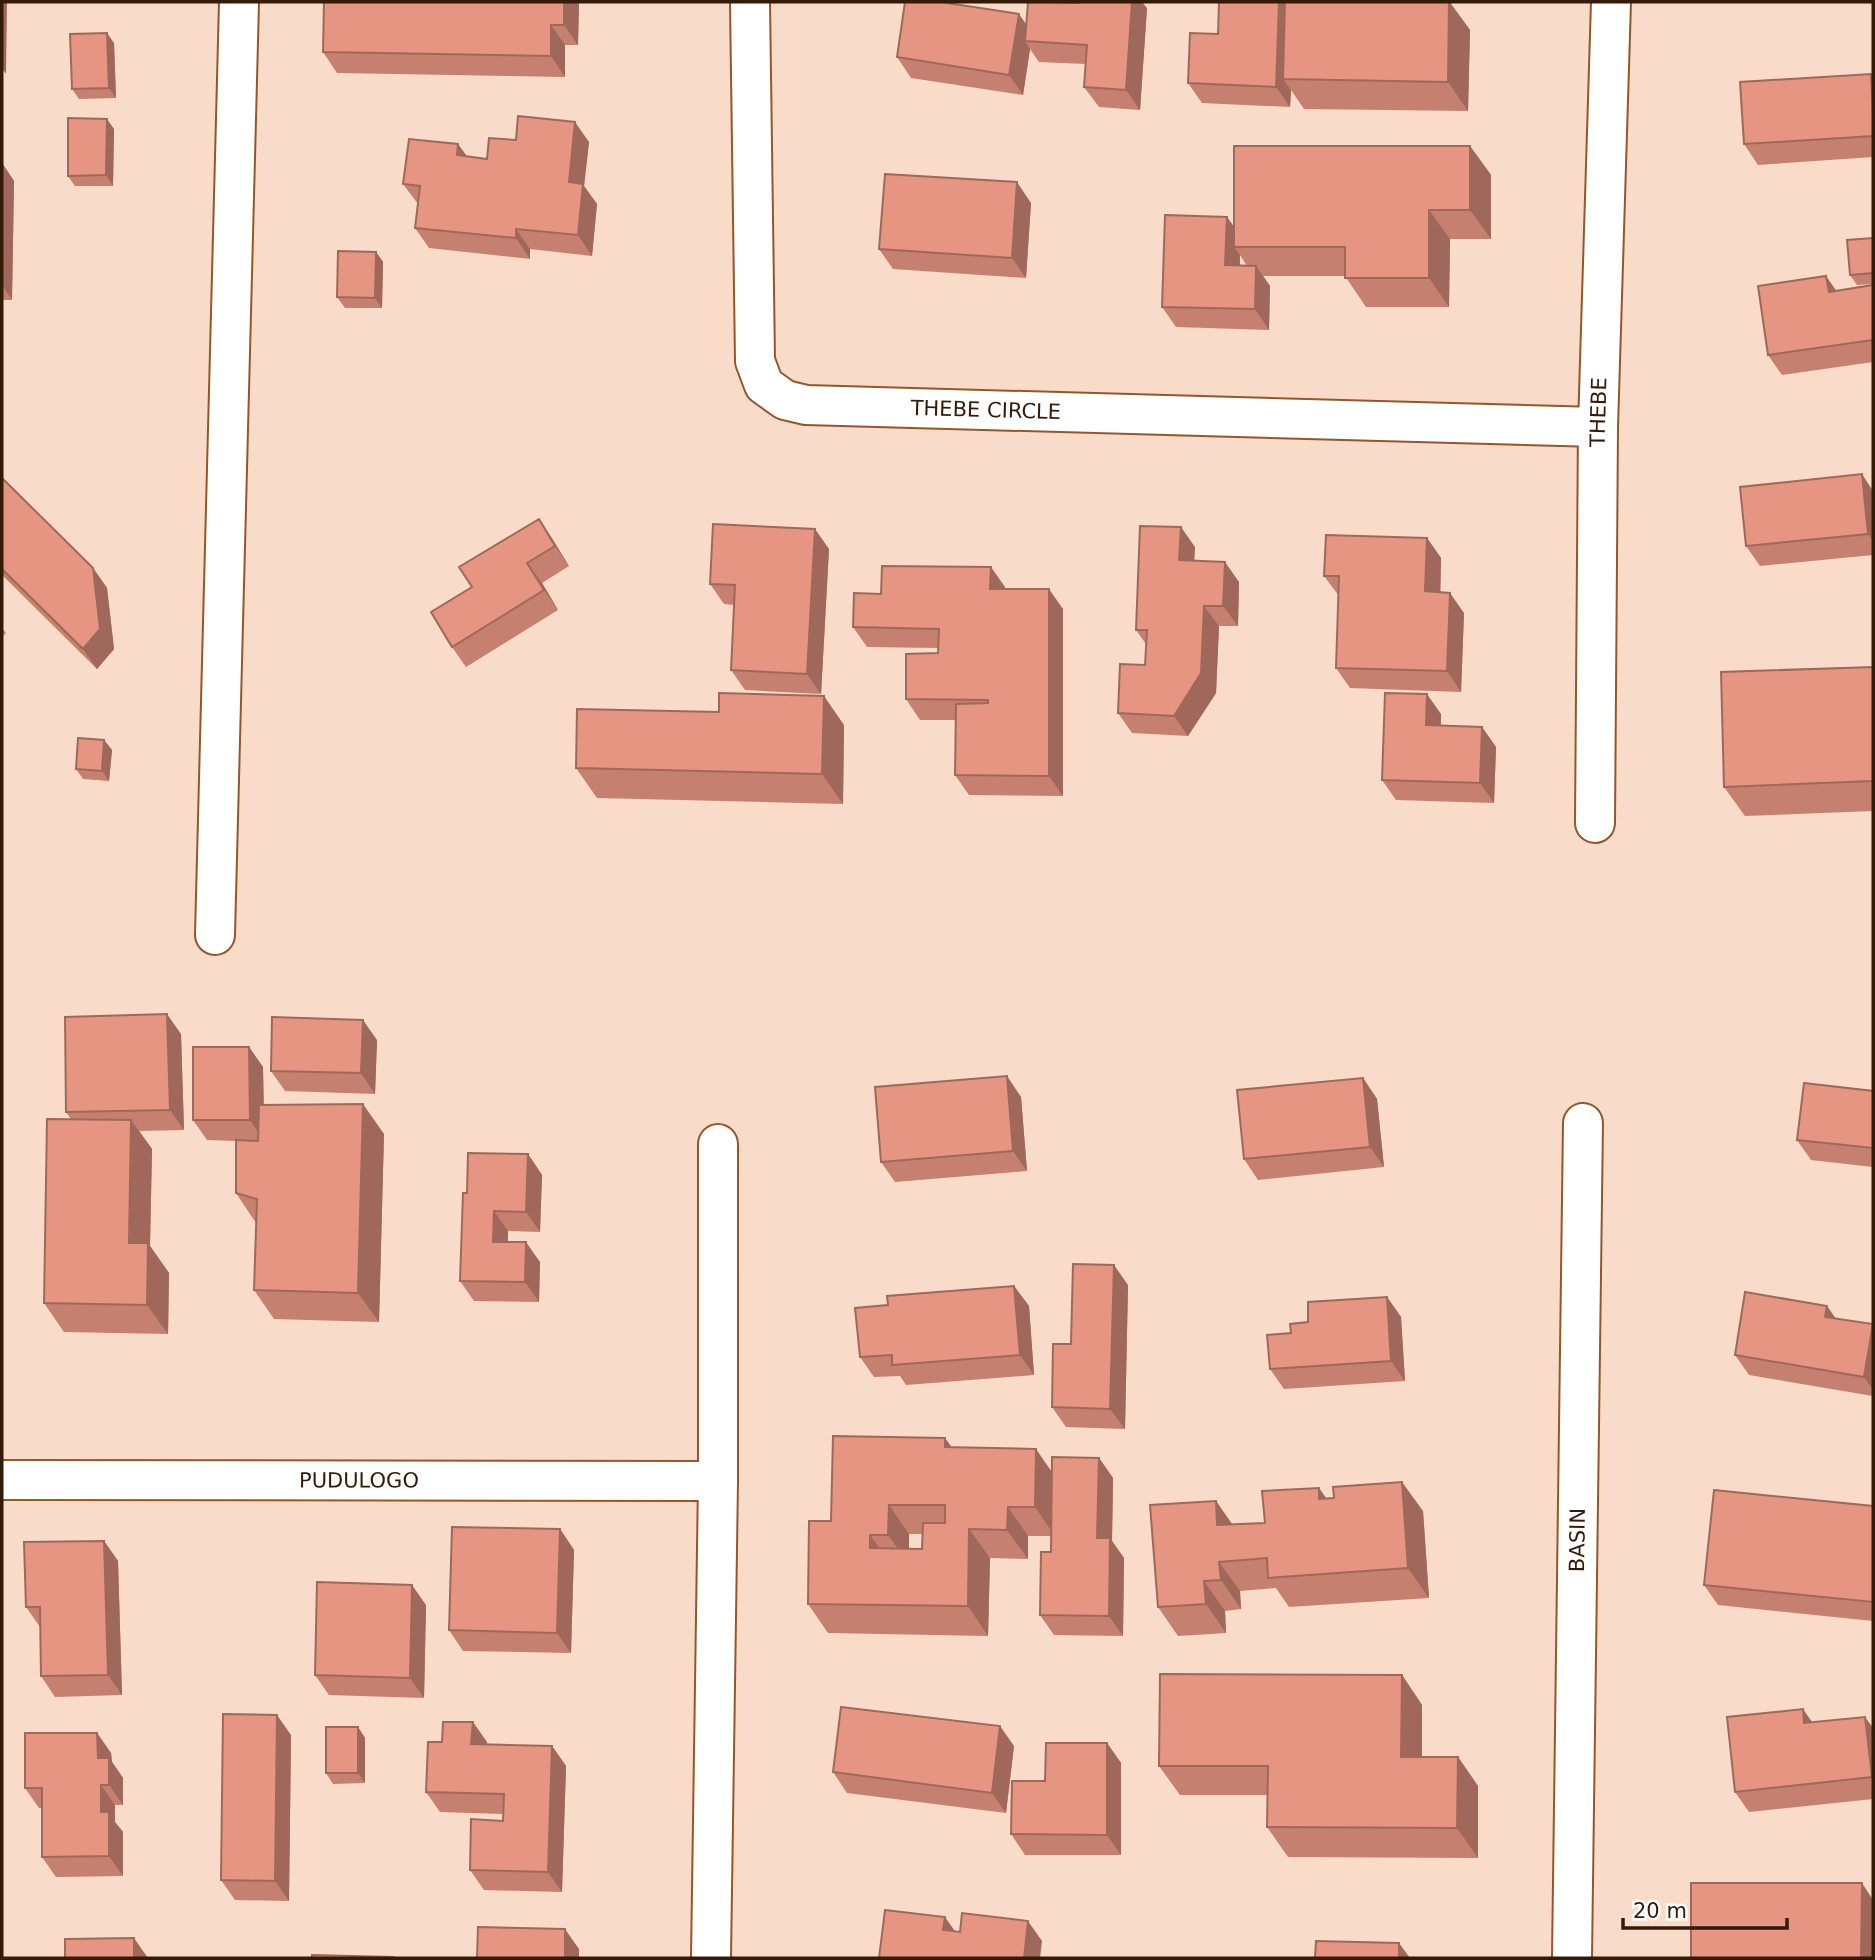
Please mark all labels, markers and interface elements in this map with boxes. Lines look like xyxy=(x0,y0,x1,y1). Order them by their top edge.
street label: THEBE xyxy=(1586,377,1612,448)
street label: THEBE CIRCLE xyxy=(909,396,1061,424)
street label: PUDULOGO xyxy=(299,1468,419,1493)
street label: BASIN xyxy=(1565,1508,1590,1572)
scale bar xyxy=(1623,1886,1787,1930)
text: 20 m xyxy=(1633,1899,1687,1923)

